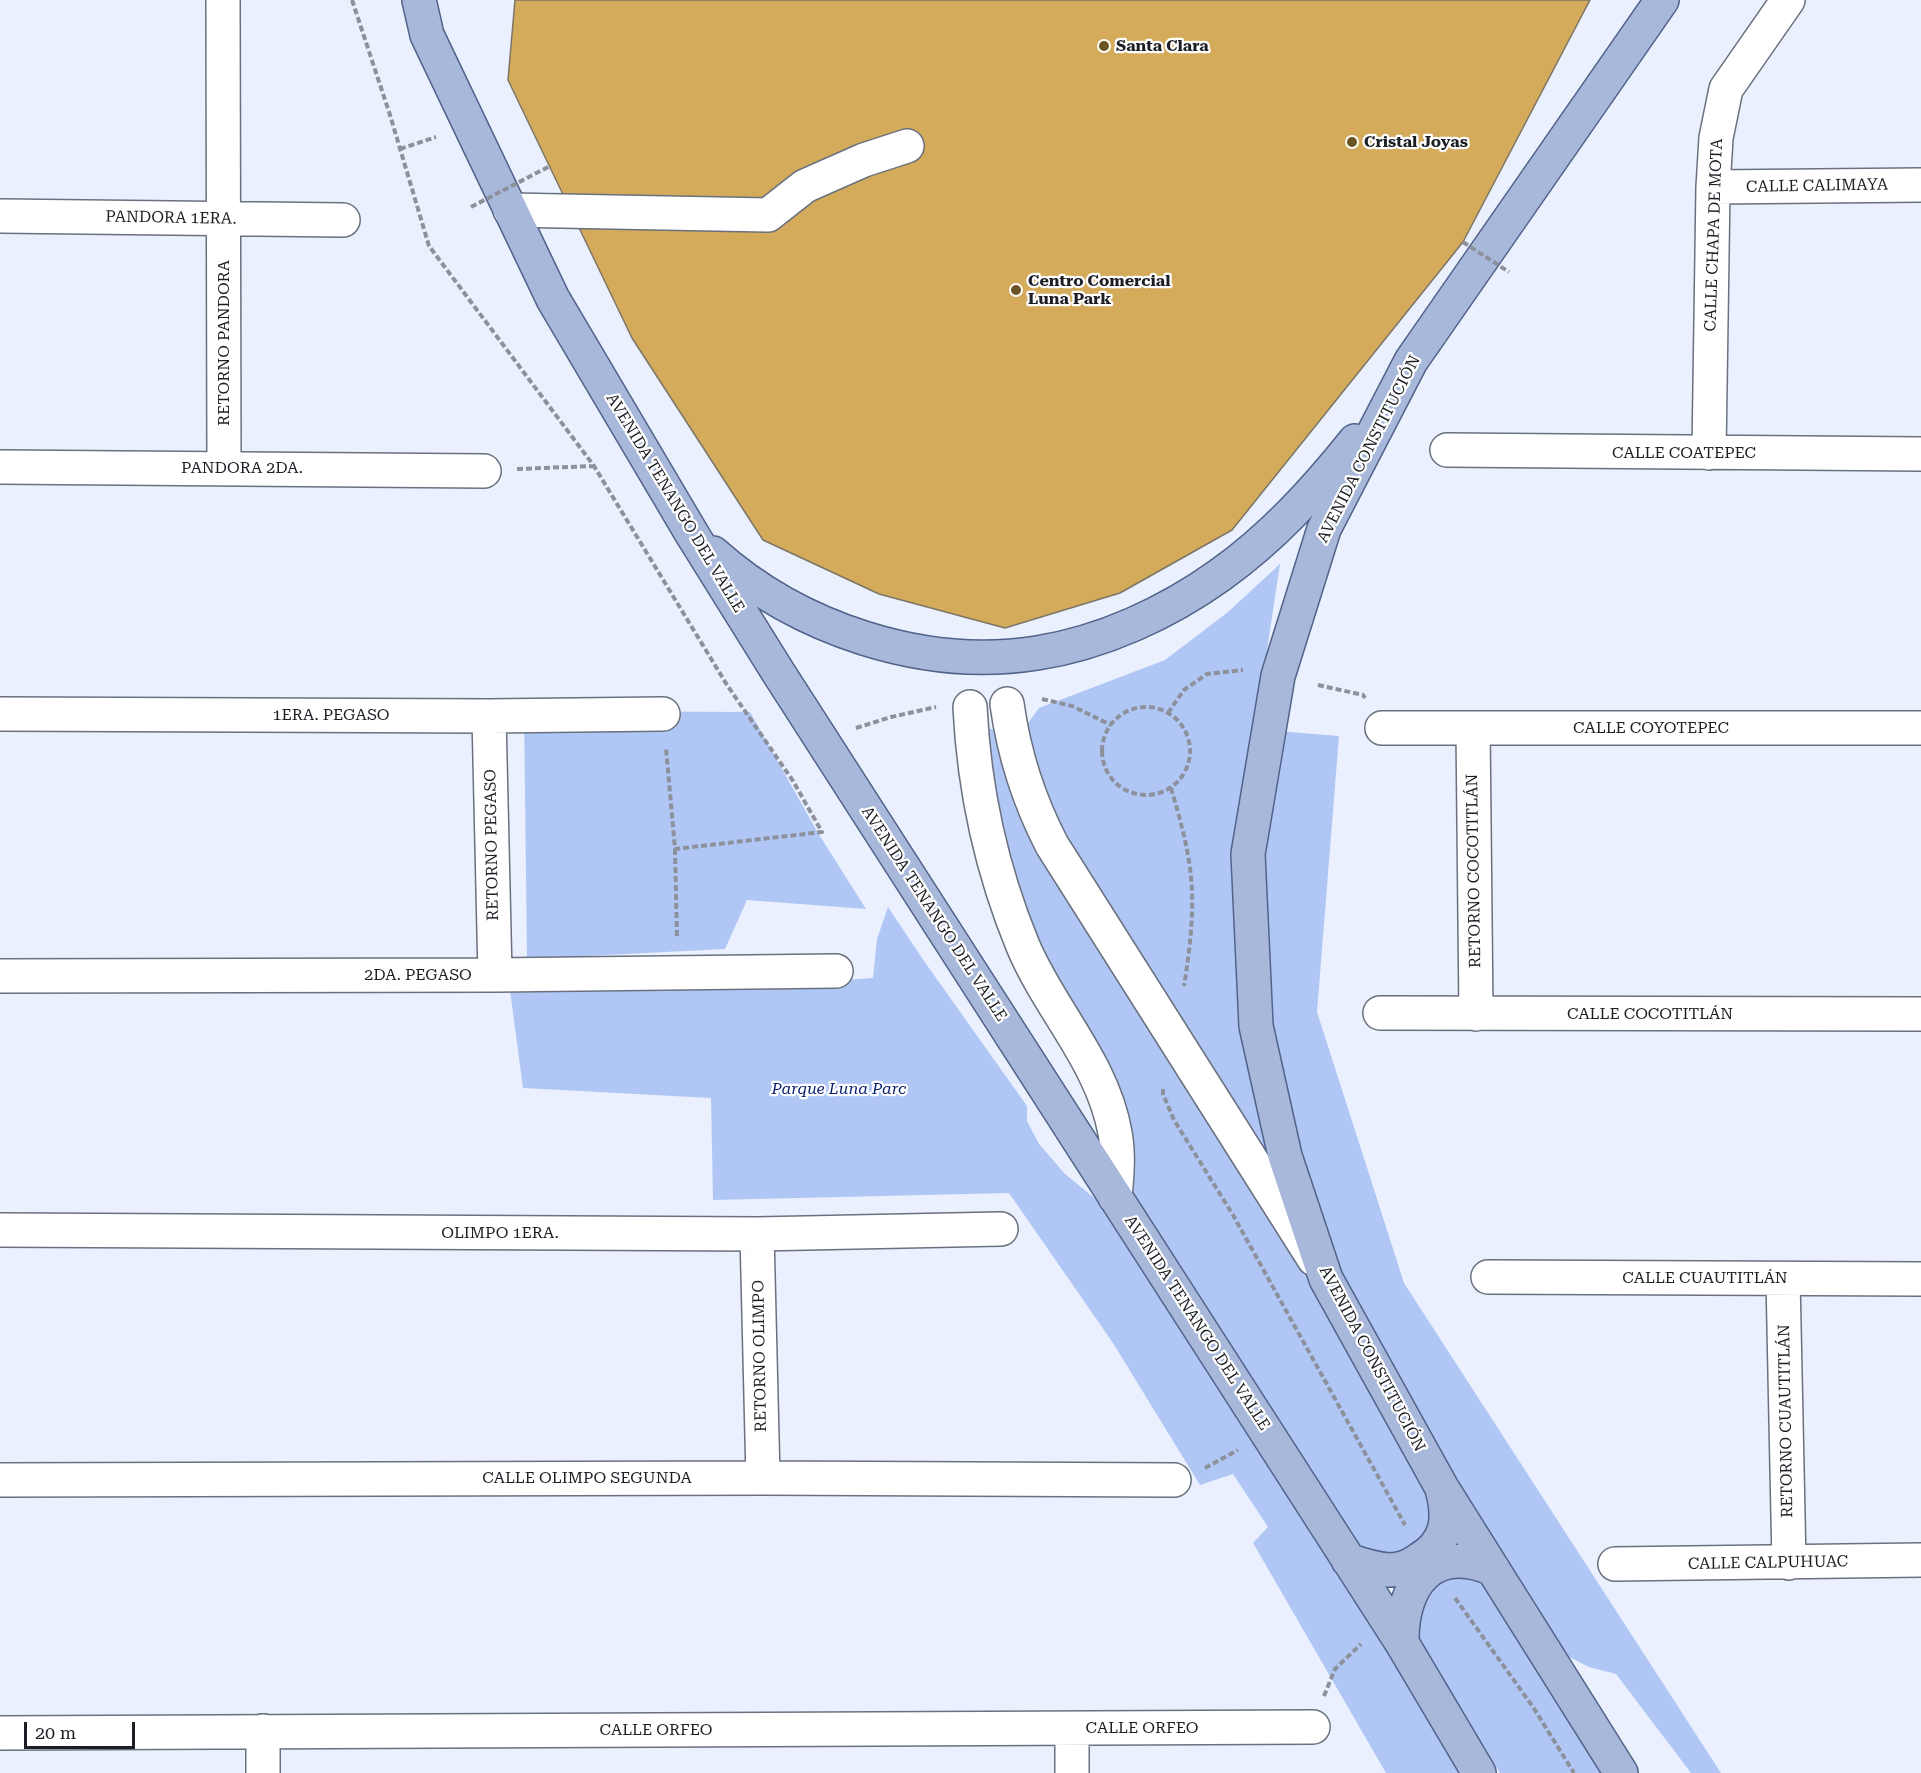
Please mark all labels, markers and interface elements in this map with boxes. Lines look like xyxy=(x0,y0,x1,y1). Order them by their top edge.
place label: Santa Clara xyxy=(1116,36,1209,56)
marker: Santa Clara xyxy=(1097,39,1111,53)
place label: Cristal Joyas xyxy=(1364,132,1468,152)
marker: Cristal Joyas xyxy=(1345,135,1359,149)
street label: CALLE CHAPA DE MOTA xyxy=(1701,138,1727,332)
street label: CALLE CALIMAYA xyxy=(1746,175,1888,197)
street label: PANDORA 1ERA. xyxy=(105,207,237,229)
street label: RETORNO PANDORA xyxy=(214,260,234,426)
place label: Centro Comercial Luna Park xyxy=(1028,271,1170,309)
marker: Centro Comercial Luna Park xyxy=(1009,283,1023,297)
street label: AVENIDA CONSTITUCIÓN xyxy=(1313,352,1425,546)
street label: AVENIDA TENANGO DEL VALLE xyxy=(602,390,748,616)
street label: CALLE COATEPEC xyxy=(1612,443,1756,463)
street label: PANDORA 2DA. xyxy=(181,458,303,478)
street label: 1ERA. PEGASO xyxy=(272,705,390,725)
street label: CALLE COYOTEPEC xyxy=(1573,718,1729,738)
street label: RETORNO PEGASO xyxy=(481,769,503,921)
street label: RETORNO COCOTITLÁN xyxy=(1463,774,1485,968)
street label: AVENIDA TENANGO DEL VALLE xyxy=(857,803,1011,1025)
street label: 2DA. PEGASO xyxy=(364,965,472,985)
street label: CALLE COCOTITLÁN xyxy=(1567,1004,1733,1024)
park label: Parque Luna Parc xyxy=(772,1079,906,1099)
street label: AVENIDA TENANGO DEL VALLE xyxy=(1120,1212,1274,1434)
street label: OLIMPO 1ERA. xyxy=(441,1223,559,1243)
street label: AVENIDA CONSTITUCIÓN xyxy=(1315,1263,1429,1455)
street label: CALLE CUAUTITLÁN xyxy=(1622,1268,1788,1288)
street label: RETORNO OLIMPO xyxy=(749,1280,771,1432)
street label: RETORNO CUAUTITLÁN xyxy=(1775,1324,1797,1518)
street label: CALLE OLIMPO SEGUNDA xyxy=(482,1468,692,1488)
street label: CALLE CALPUHUAC xyxy=(1688,1552,1848,1574)
scale bar xyxy=(27,1710,138,1748)
street label: CALLE ORFEO xyxy=(1086,1718,1198,1738)
street label: CALLE ORFEO xyxy=(600,1720,712,1740)
text: 20 m xyxy=(35,1722,76,1743)

